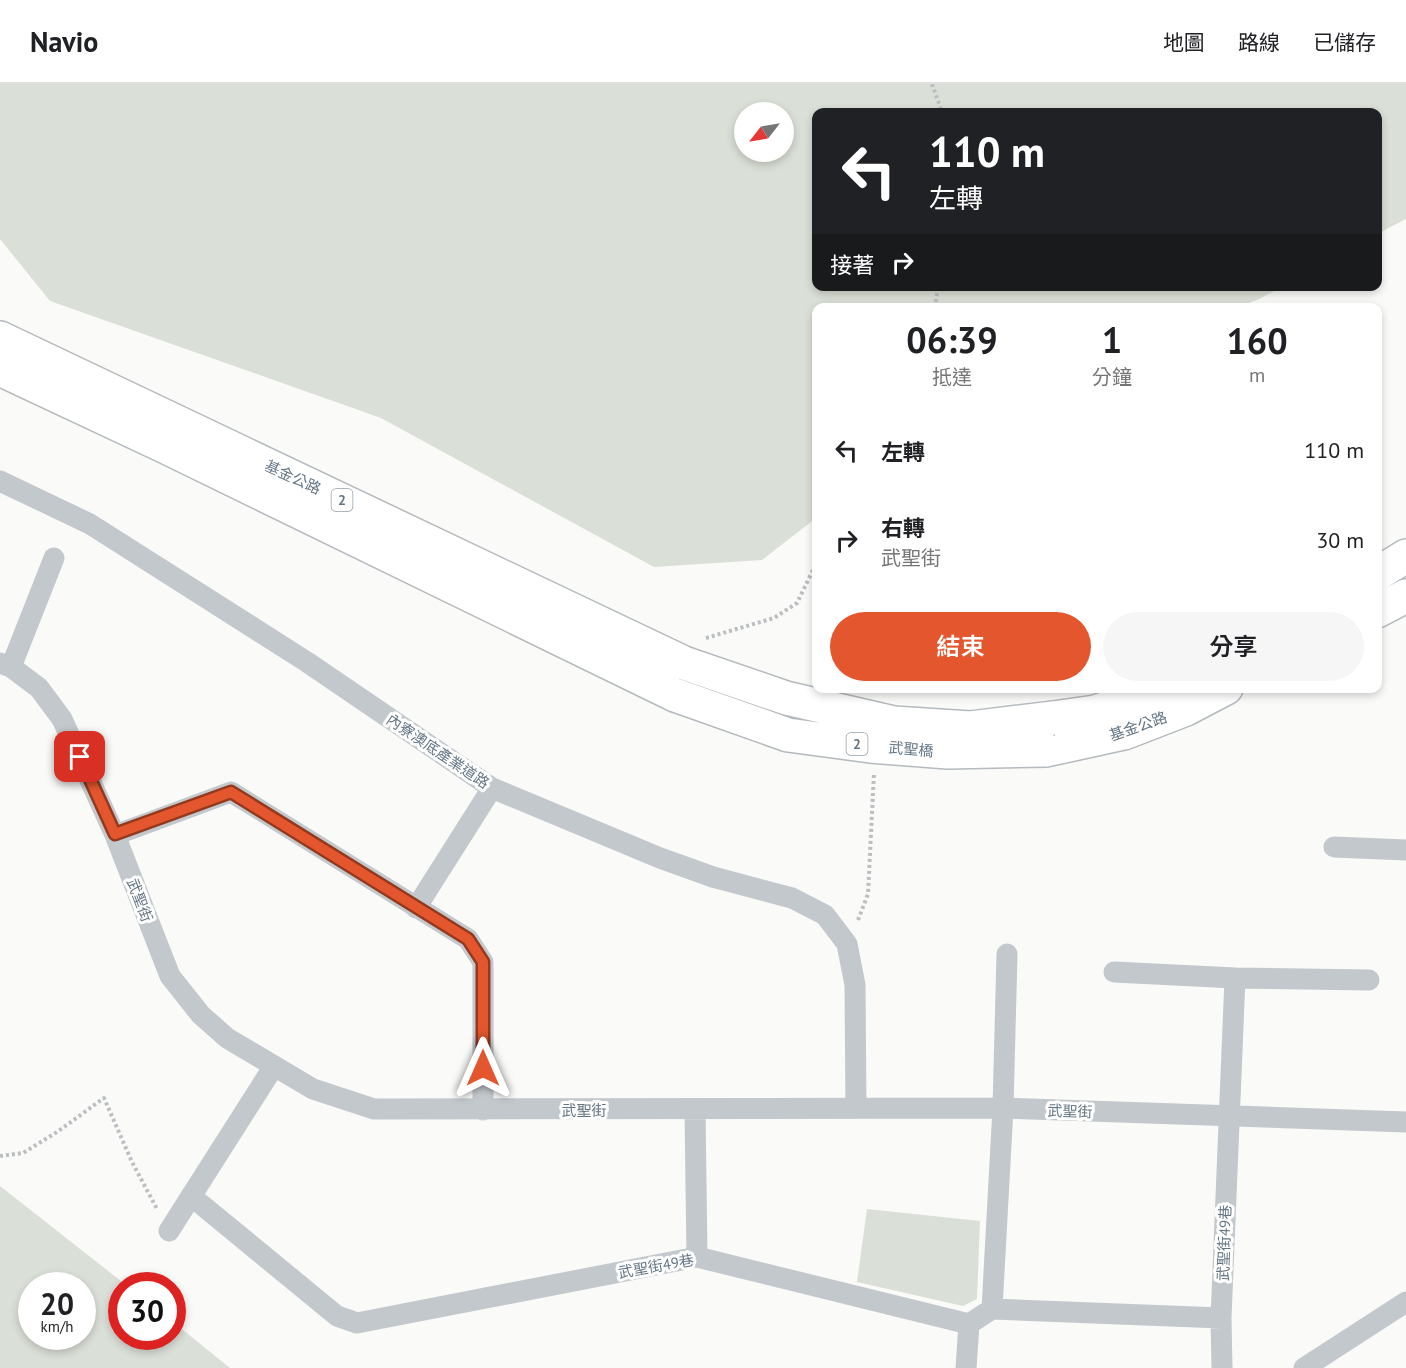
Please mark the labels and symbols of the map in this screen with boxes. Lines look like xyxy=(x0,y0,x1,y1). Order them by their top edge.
north arrow xyxy=(734,102,794,162)
street label: 基金公路 xyxy=(262,456,324,498)
road number: 2 xyxy=(332,489,352,511)
street label: 基金公路 xyxy=(1107,707,1169,745)
street label: 內寮澳底產業道路 xyxy=(383,710,493,792)
pin xyxy=(54,731,105,782)
road number: 2 xyxy=(846,733,868,755)
street label: 武聖橋 xyxy=(888,738,934,760)
street label: 武聖街 xyxy=(123,876,157,924)
position arrow xyxy=(451,1036,515,1100)
street label: 武聖街 xyxy=(561,1101,607,1120)
street label: 武聖街 xyxy=(1047,1101,1093,1121)
street label: 武聖街49巷 xyxy=(1213,1205,1235,1281)
street label: 武聖街49巷 xyxy=(617,1250,695,1282)
speed limit sign: 30 xyxy=(108,1272,186,1350)

